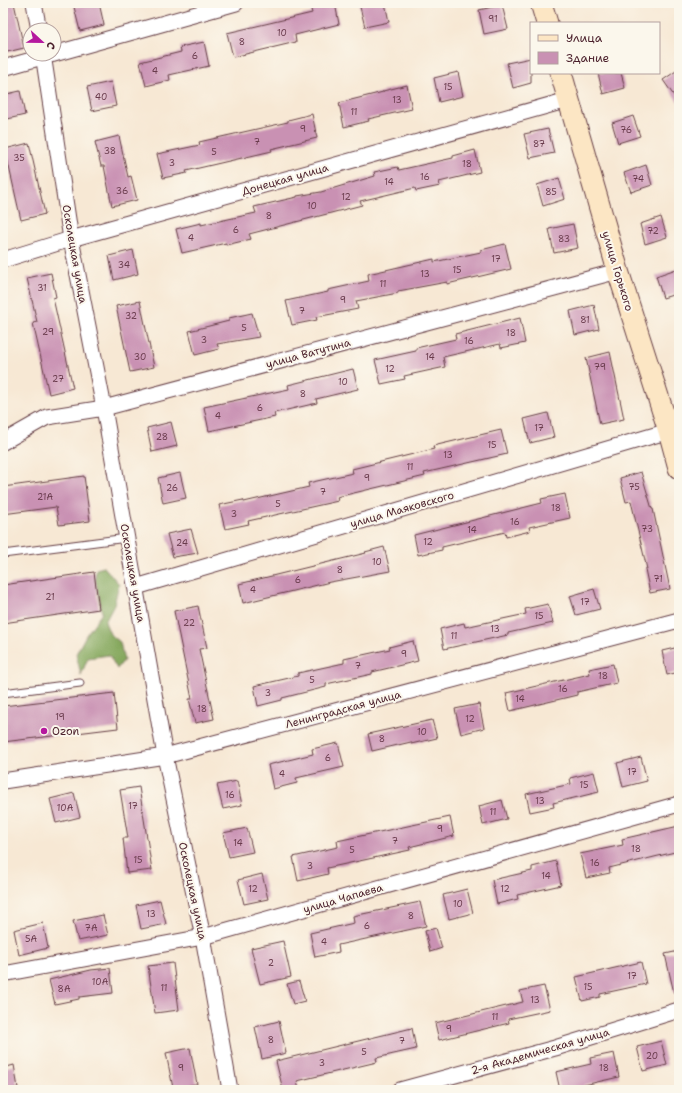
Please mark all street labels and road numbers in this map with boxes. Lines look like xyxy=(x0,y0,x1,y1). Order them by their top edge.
street label: Донецкая улица xyxy=(240,160,330,199)
street label: Осколецкая улица xyxy=(58,204,91,305)
street label: улица Горького xyxy=(598,229,637,313)
street label: улица Ватутина xyxy=(264,335,352,372)
street label: улица Маяковского xyxy=(349,487,456,531)
street label: Осколецкая улица xyxy=(116,523,149,624)
street label: Ленинградская улица xyxy=(284,687,403,732)
street label: Осколецкая улица xyxy=(175,841,210,942)
street label: улица Чапаева xyxy=(302,880,385,917)
street label: 2-я Академическая улица xyxy=(469,1024,611,1078)

